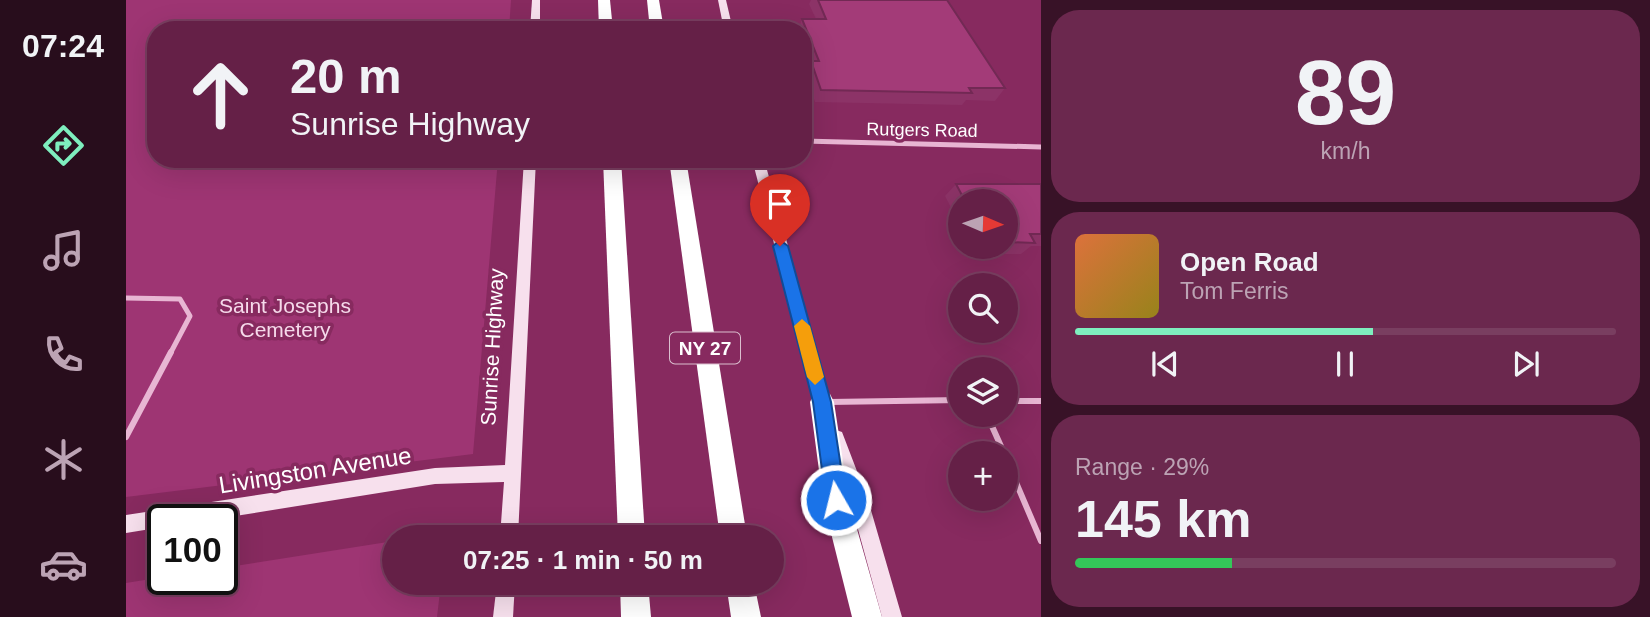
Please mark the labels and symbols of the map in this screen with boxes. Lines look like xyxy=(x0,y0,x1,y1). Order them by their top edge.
street label: Rutgers Road xyxy=(866,119,978,141)
pin xyxy=(750,174,810,246)
north arrow xyxy=(948,189,1018,259)
street label: Sunrise Highway xyxy=(476,267,508,426)
park label: Saint Josephs Cemetery xyxy=(219,294,351,341)
road number: NY 27 xyxy=(670,332,740,364)
street label: Livingston Avenue xyxy=(217,441,413,499)
position arrow xyxy=(799,463,873,537)
speed limit sign: 100 xyxy=(147,504,238,595)

